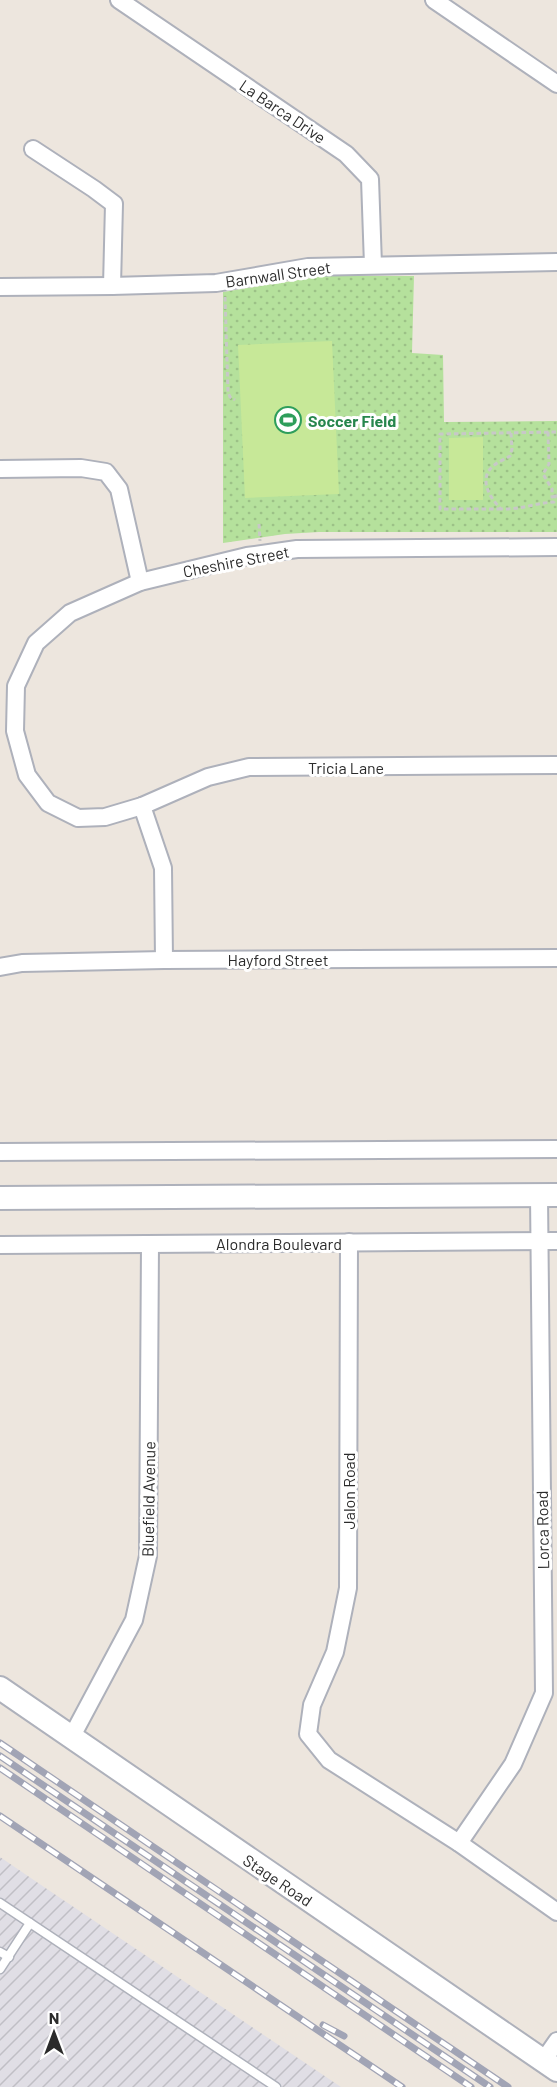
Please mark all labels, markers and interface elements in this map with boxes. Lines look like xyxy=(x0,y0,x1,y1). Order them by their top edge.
street label: La Barca Drive xyxy=(236,75,330,147)
street label: Barnwall Street xyxy=(224,257,332,291)
sports icon: Soccer Field xyxy=(273,405,303,435)
place label: Soccer Field xyxy=(308,411,396,430)
street label: Cheshire Street xyxy=(181,541,291,581)
street label: Tricia Lane xyxy=(308,758,384,777)
street label: Hayford Street xyxy=(228,950,328,969)
street label: Alondra Boulevard xyxy=(216,1234,342,1253)
street label: Bluefield Avenue xyxy=(137,1441,159,1557)
street label: Jalon Road xyxy=(339,1452,358,1530)
street label: Lorca Road xyxy=(532,1491,552,1569)
street label: Stage Road xyxy=(240,1850,316,1910)
north arrow xyxy=(24,2003,84,2063)
text: N xyxy=(49,2008,59,2027)

